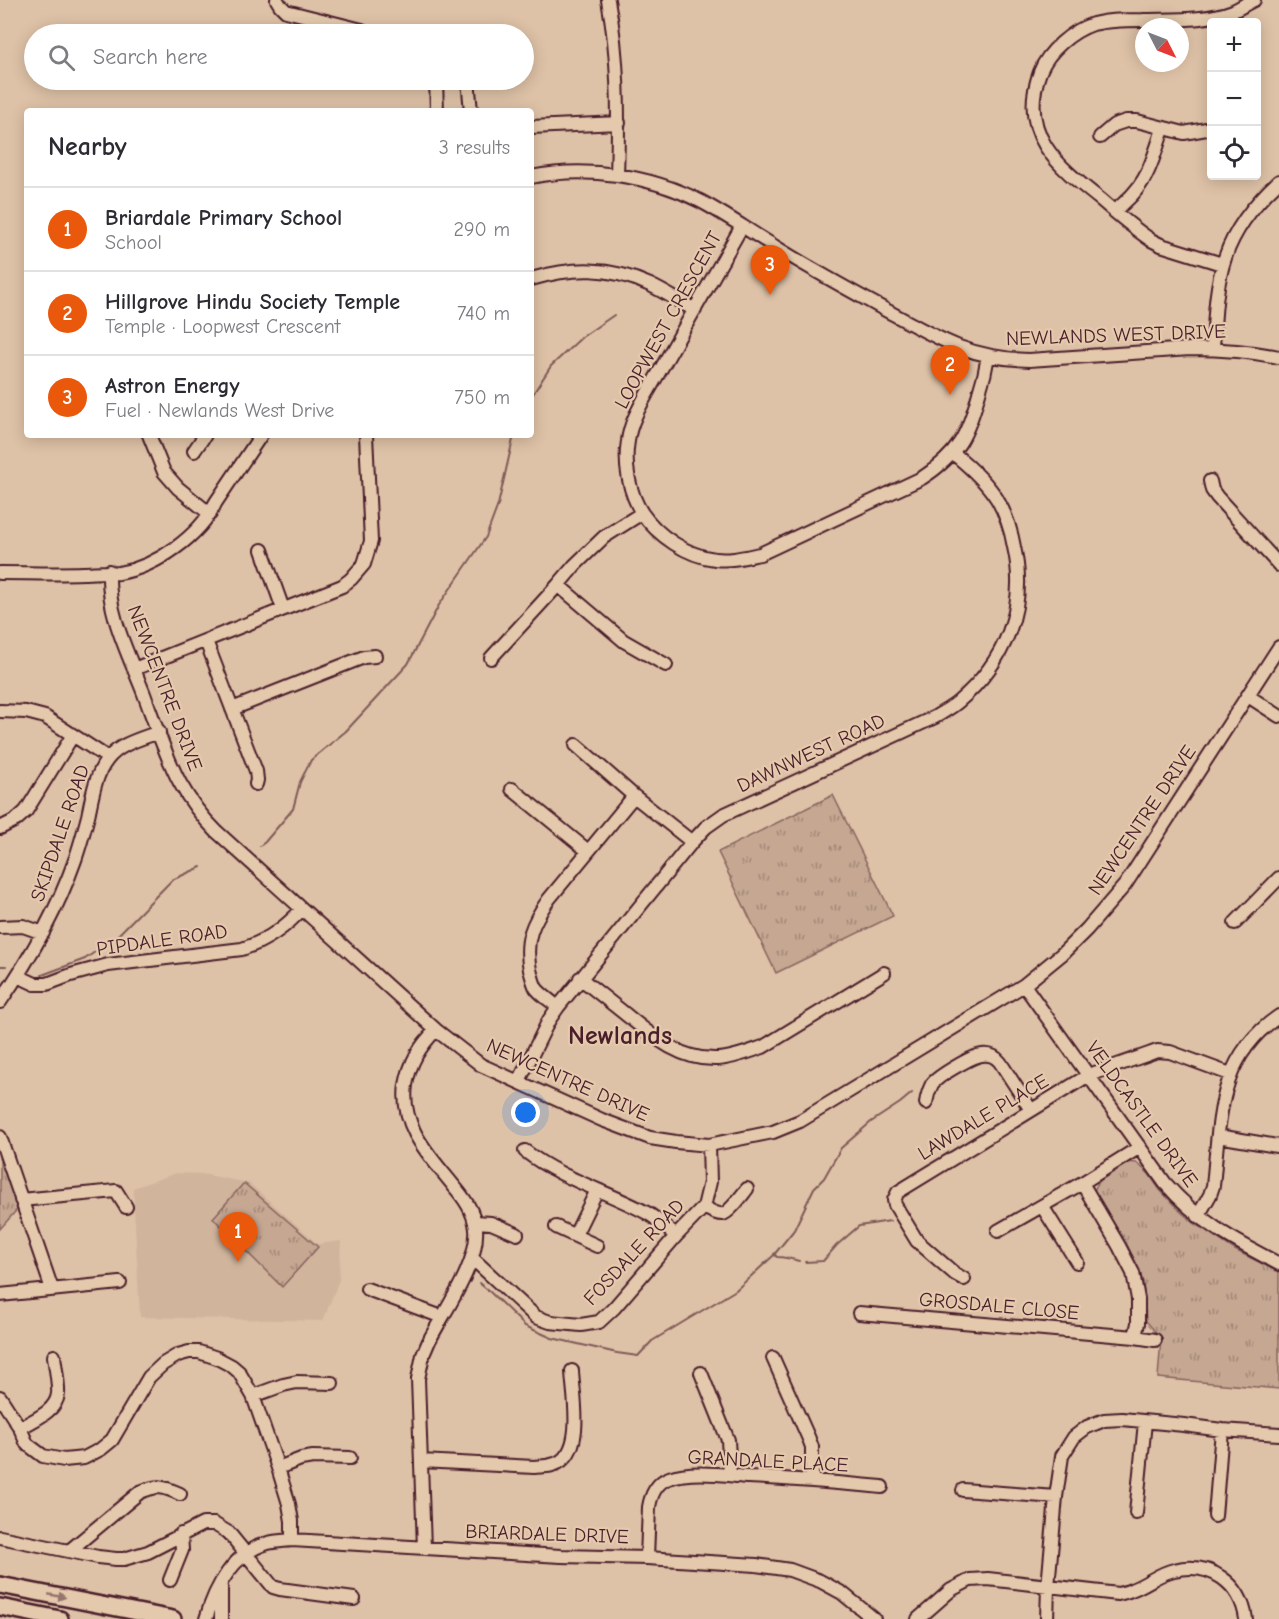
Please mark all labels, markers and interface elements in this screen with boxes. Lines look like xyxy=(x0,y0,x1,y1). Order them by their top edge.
north arrow xyxy=(1135,18,1189,72)
map controls xyxy=(1207,18,1261,180)
button: + xyxy=(1207,18,1261,72)
search box xyxy=(24,24,534,90)
icon: search xyxy=(45,41,78,74)
text: Search here xyxy=(93,44,208,70)
button: − xyxy=(1207,72,1261,126)
button: locate xyxy=(1207,126,1261,180)
text: Nearby xyxy=(48,132,127,162)
text: 3 results xyxy=(439,136,510,159)
text: Briardale Primary School xyxy=(105,205,342,231)
text: 1 xyxy=(64,218,71,241)
text: 290 m xyxy=(454,218,510,241)
street label: LOOPWEST CRESCENT xyxy=(610,227,727,413)
text: School xyxy=(105,231,162,254)
pin: 3 xyxy=(750,246,790,295)
text: Hillgrove Hindu Society Temple xyxy=(105,289,400,315)
text: 2 xyxy=(63,302,72,325)
text: 740 m xyxy=(457,302,510,325)
text: Temple · Loopwest Crescent xyxy=(105,315,340,338)
street label: NEWLANDS WEST DRIVE xyxy=(1006,320,1226,350)
pin: 2 xyxy=(930,346,970,395)
text: Astron Energy xyxy=(105,373,240,399)
text: 3 xyxy=(63,386,72,409)
text: 750 m xyxy=(454,386,510,409)
text: Fuel · Newlands West Drive xyxy=(105,399,334,422)
street label: NEWCENTRE DRIVE xyxy=(123,602,207,774)
street label: DAWNWEST ROAD xyxy=(734,709,888,797)
street label: NEWCENTRE DRIVE xyxy=(1083,741,1201,899)
street label: SKIPDALE ROAD xyxy=(26,762,94,904)
street label: PIPDALE ROAD xyxy=(95,919,229,961)
district label: Newlands xyxy=(568,1021,672,1051)
street label: NEWCENTRE DRIVE xyxy=(483,1034,653,1126)
street label: VELDCASTLE DRIVE xyxy=(1081,1037,1203,1191)
street label: LAWDALE PLACE xyxy=(914,1069,1052,1165)
your location xyxy=(511,1098,540,1127)
street label: FOSDALE ROAD xyxy=(579,1194,689,1310)
pin: 1 xyxy=(218,1212,258,1262)
street label: GROSDALE CLOSE xyxy=(918,1288,1080,1324)
street label: GRANDALE PLACE xyxy=(687,1445,849,1477)
street label: BRIARDALE DRIVE xyxy=(465,1520,629,1548)
one-way arrow xyxy=(48,1592,67,1601)

